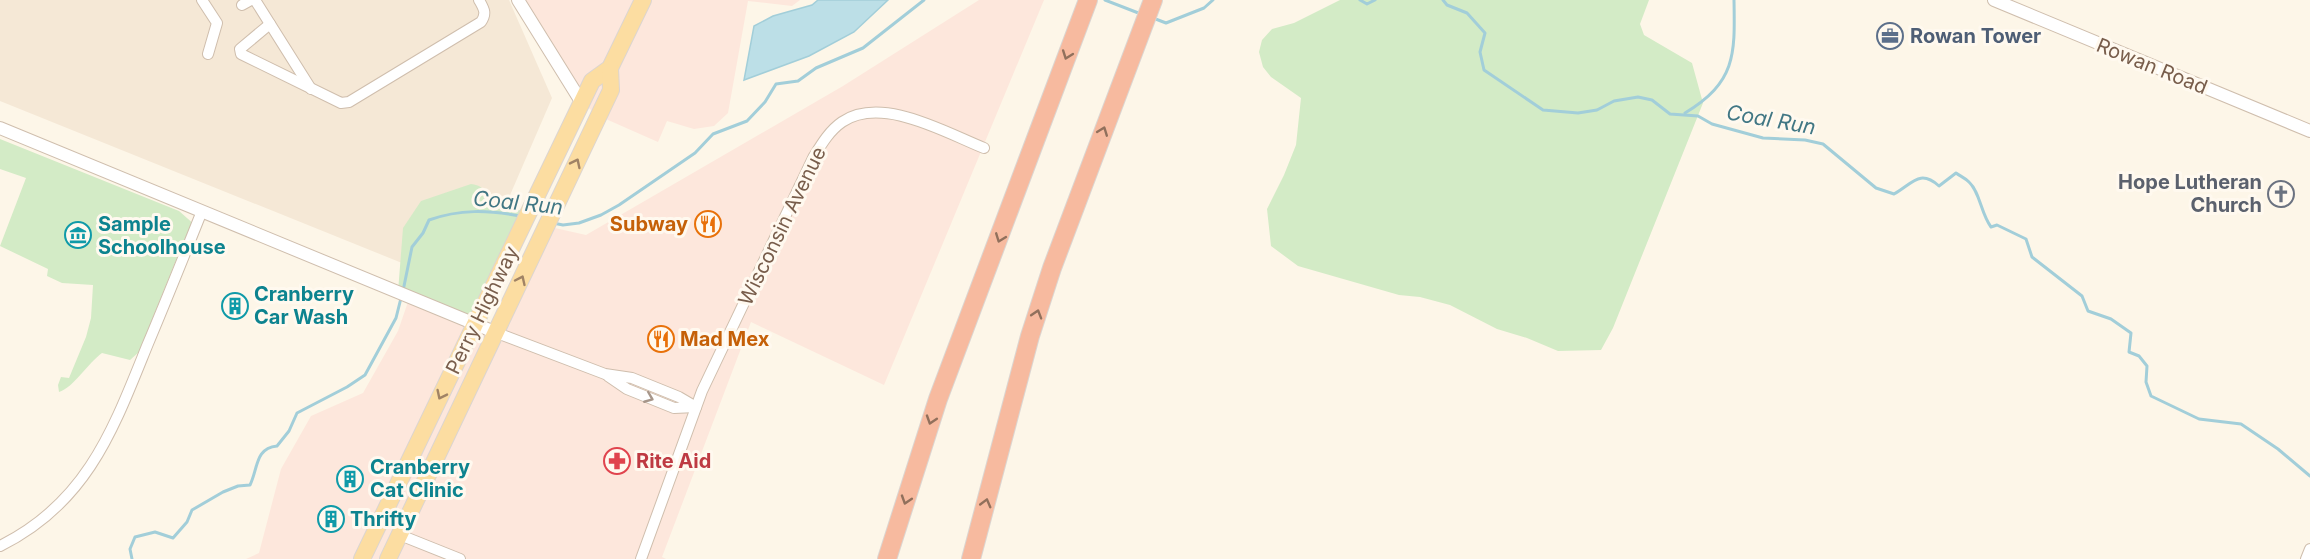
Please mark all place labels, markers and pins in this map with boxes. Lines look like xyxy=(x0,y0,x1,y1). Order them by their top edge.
office icon: Rowan Tower xyxy=(1875,21,1905,51)
place label: Rowan Tower xyxy=(1910,24,2041,48)
place label: Hope Lutheran Church xyxy=(2118,170,2262,217)
church icon: Hope Lutheran Church xyxy=(2266,179,2296,209)
restaurant icon: Subway xyxy=(693,209,723,239)
place label: Sample Schoolhouse xyxy=(98,212,226,259)
place label: Subway xyxy=(610,212,688,236)
museum icon: Sample Schoolhouse xyxy=(63,220,93,250)
place label: Cranberry Car Wash xyxy=(254,282,354,329)
building icon: Cranberry Car Wash xyxy=(220,291,250,321)
restaurant icon: Mad Mex xyxy=(646,324,676,354)
place label: Mad Mex xyxy=(680,327,770,351)
pharmacy icon: Rite Aid xyxy=(602,446,632,476)
place label: Rite Aid xyxy=(636,449,711,473)
place label: Cranberry Cat Clinic xyxy=(370,455,470,502)
building icon: Cranberry Cat Clinic xyxy=(335,464,365,494)
building icon: Thrifty xyxy=(316,504,346,534)
place label: Thrifty xyxy=(350,507,416,531)

